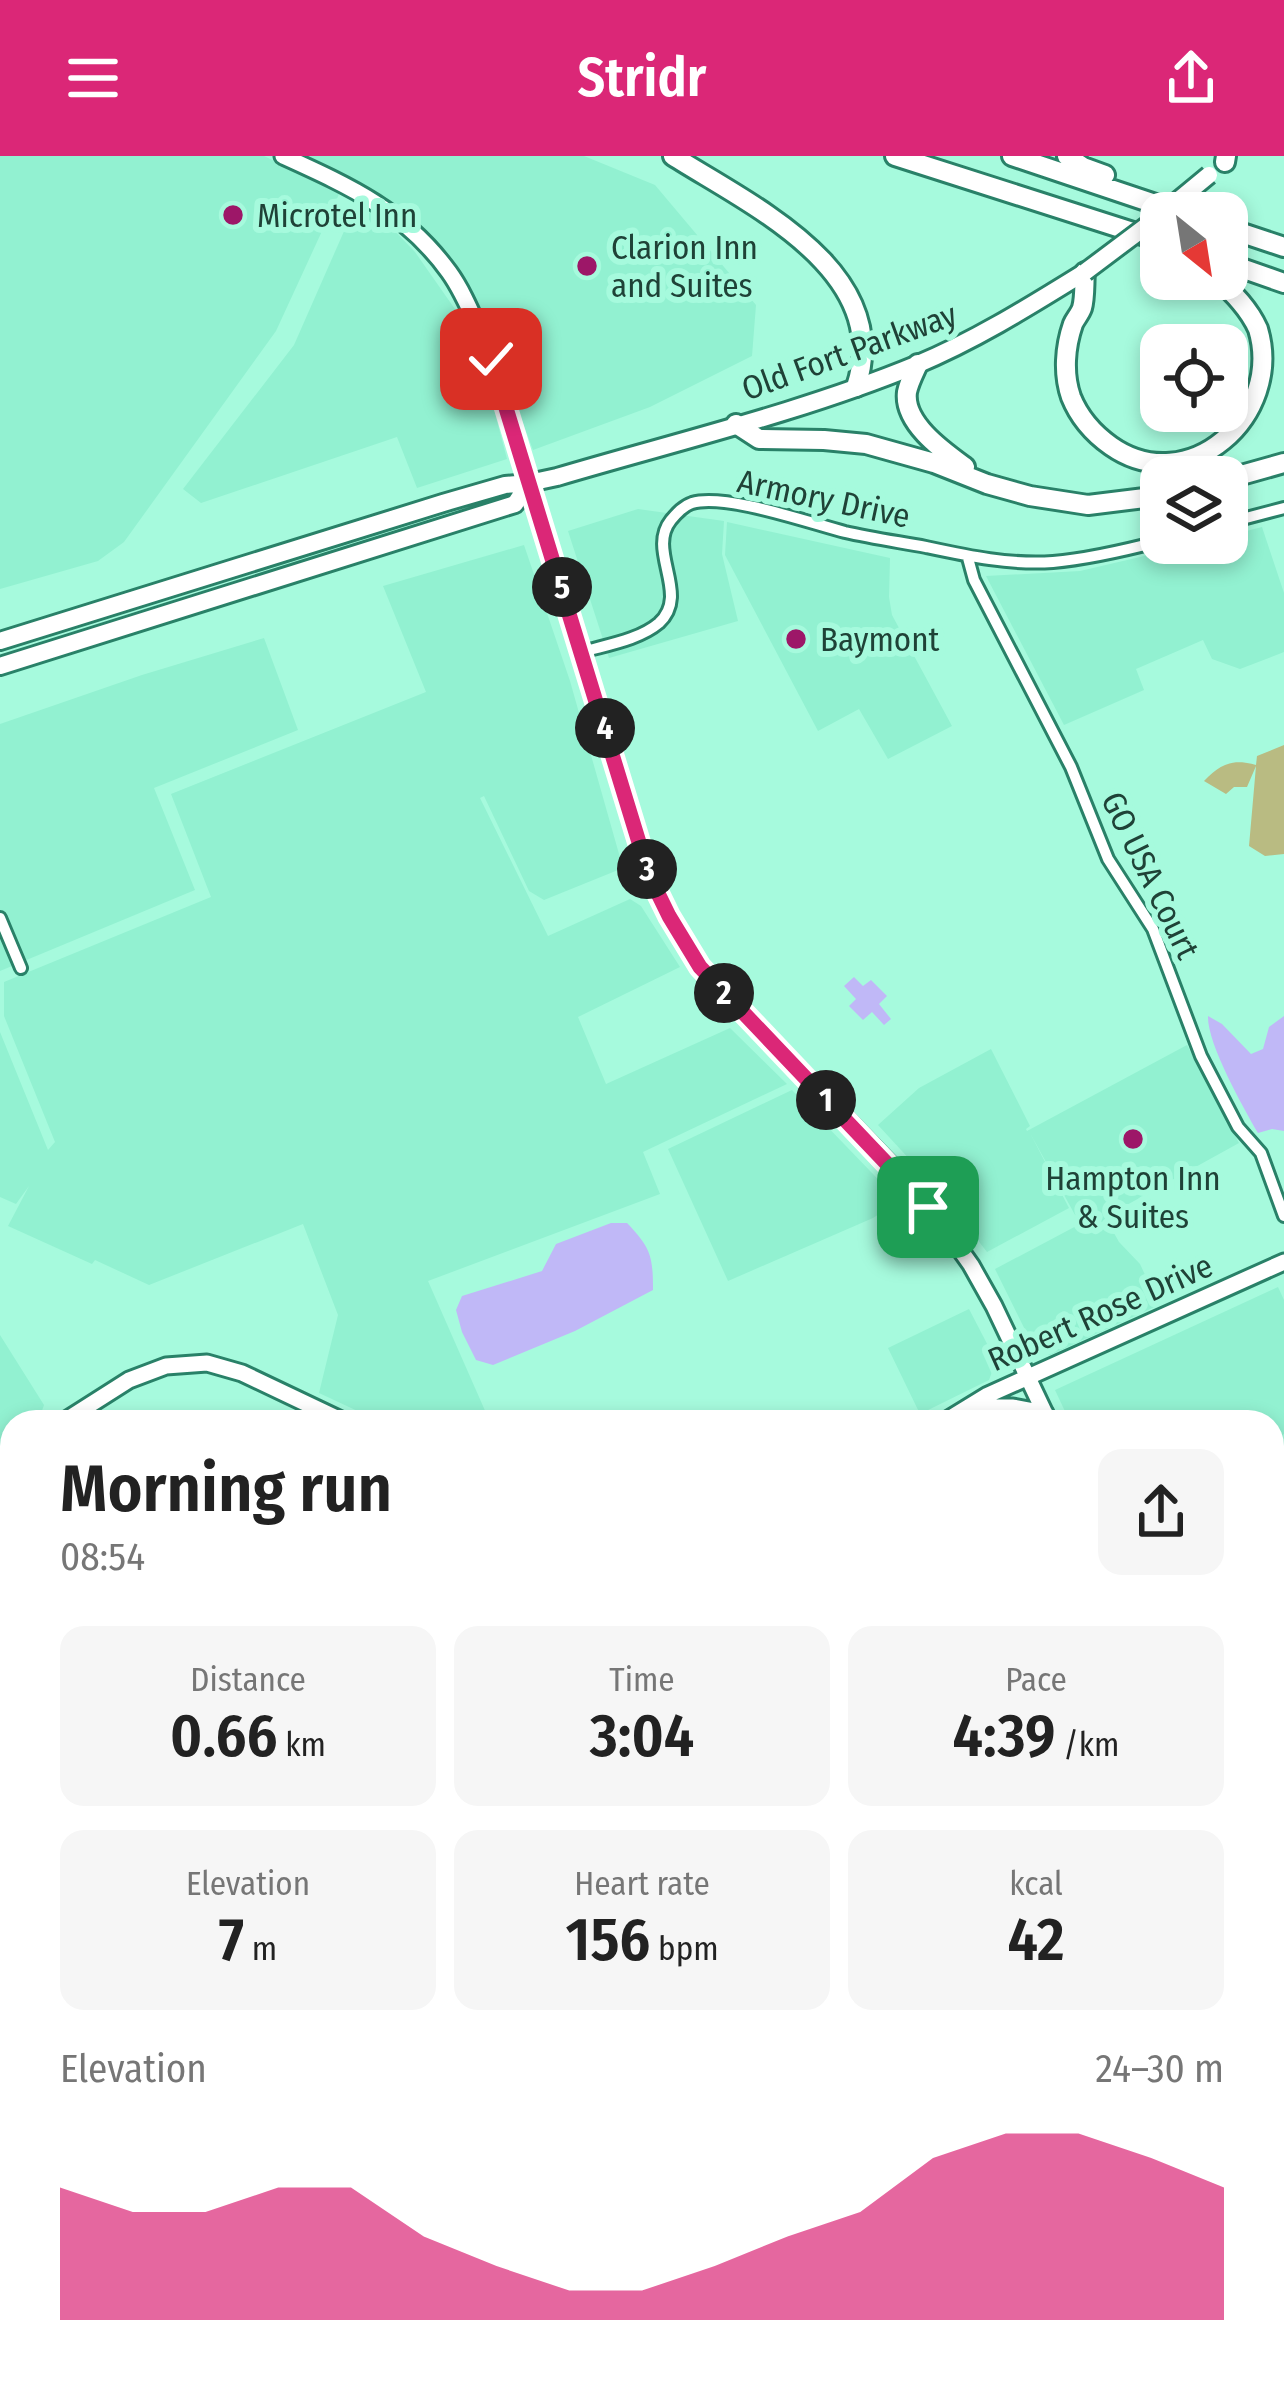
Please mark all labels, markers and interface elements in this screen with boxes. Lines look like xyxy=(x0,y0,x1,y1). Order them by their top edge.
icon: menu xyxy=(60,45,126,111)
icon: share xyxy=(1158,45,1224,111)
text: Stridr xyxy=(578,46,706,110)
north arrow xyxy=(1140,192,1248,300)
map controls xyxy=(1140,192,1248,564)
place label: Microtel Inn xyxy=(257,196,417,236)
marker: Microtel Inn xyxy=(220,202,246,228)
place label: Clarion Inn and Suites xyxy=(611,228,758,306)
marker: Clarion Inn and Suites xyxy=(574,253,600,279)
street label: Old Fort Parkway xyxy=(736,294,962,409)
pin xyxy=(440,308,542,410)
button: locate xyxy=(1140,324,1248,432)
icon: check xyxy=(458,326,524,392)
button: layers xyxy=(1140,456,1248,564)
street label: Armory Drive xyxy=(734,461,914,537)
pin: 5 xyxy=(532,557,592,617)
text: 5 xyxy=(554,567,570,607)
place label: Baymont xyxy=(820,620,940,660)
marker: Baymont xyxy=(783,626,809,652)
pin: 4 xyxy=(575,698,635,758)
text: 4 xyxy=(597,708,613,748)
street label: GO USA Court xyxy=(1092,785,1208,966)
pin: 3 xyxy=(617,839,677,899)
text: 3 xyxy=(639,849,655,889)
pin: 2 xyxy=(694,963,754,1023)
text: 2 xyxy=(716,973,732,1013)
pin: 1 xyxy=(796,1070,856,1130)
text: 1 xyxy=(819,1080,833,1120)
marker: Hampton Inn & Suites xyxy=(1120,1126,1146,1152)
pin xyxy=(877,1156,979,1258)
place label: Hampton Inn & Suites xyxy=(1045,1159,1221,1237)
icon: arrive xyxy=(895,1174,961,1240)
street label: Robert Rose Drive xyxy=(982,1246,1219,1380)
text: Morning run xyxy=(60,1449,392,1528)
button: share xyxy=(1098,1449,1224,1575)
text: 08:54 xyxy=(60,1534,145,1580)
text: Distance xyxy=(190,1660,306,1700)
text: Time xyxy=(609,1660,675,1700)
text: Pace xyxy=(1005,1660,1067,1700)
text: 0.66 xyxy=(170,1700,277,1772)
text: 3:04 xyxy=(590,1700,694,1772)
text: 4:39 xyxy=(953,1700,1055,1772)
text: km xyxy=(277,1725,326,1765)
text: /km xyxy=(1055,1725,1119,1765)
text: Elevation xyxy=(186,1864,310,1904)
text: Heart rate xyxy=(574,1864,710,1904)
text: kcal xyxy=(1009,1864,1063,1904)
text: 7 xyxy=(219,1904,244,1976)
text: 156 xyxy=(565,1904,650,1976)
text: 42 xyxy=(1007,1904,1065,1976)
text: m xyxy=(244,1929,277,1969)
text: bpm xyxy=(650,1929,719,1969)
text: Elevation xyxy=(60,2046,207,2092)
text: 24–30 m xyxy=(1095,2046,1224,2092)

